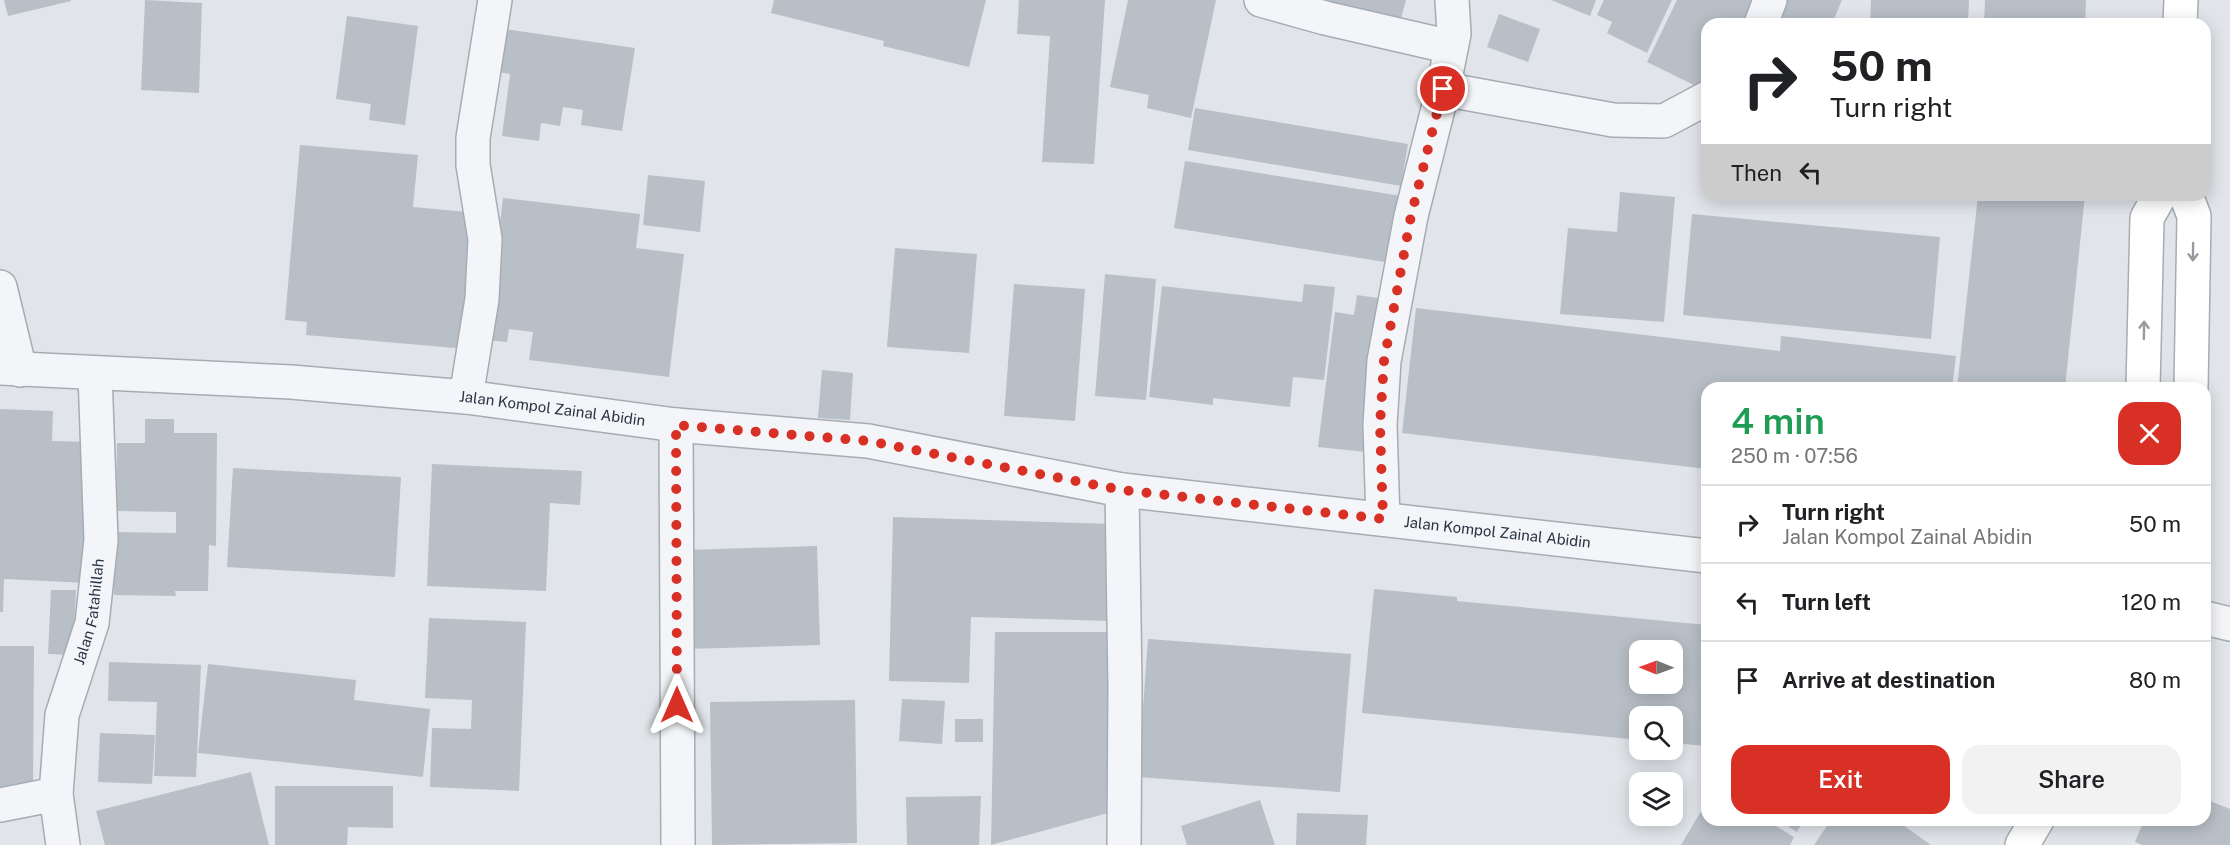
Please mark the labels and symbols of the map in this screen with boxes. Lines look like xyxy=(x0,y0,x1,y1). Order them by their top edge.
pin xyxy=(1417,63,1468,114)
one-way arrow xyxy=(2187,241,2199,261)
one-way arrow xyxy=(2138,321,2150,341)
street label: Jalan Kompol Zainal Abidin xyxy=(458,387,647,429)
street label: Jalan Kompol Zainal Abidin xyxy=(1403,513,1592,551)
street label: Jalan Fatahillah xyxy=(70,558,107,667)
north arrow xyxy=(1629,640,1683,694)
position arrow xyxy=(645,673,709,737)

